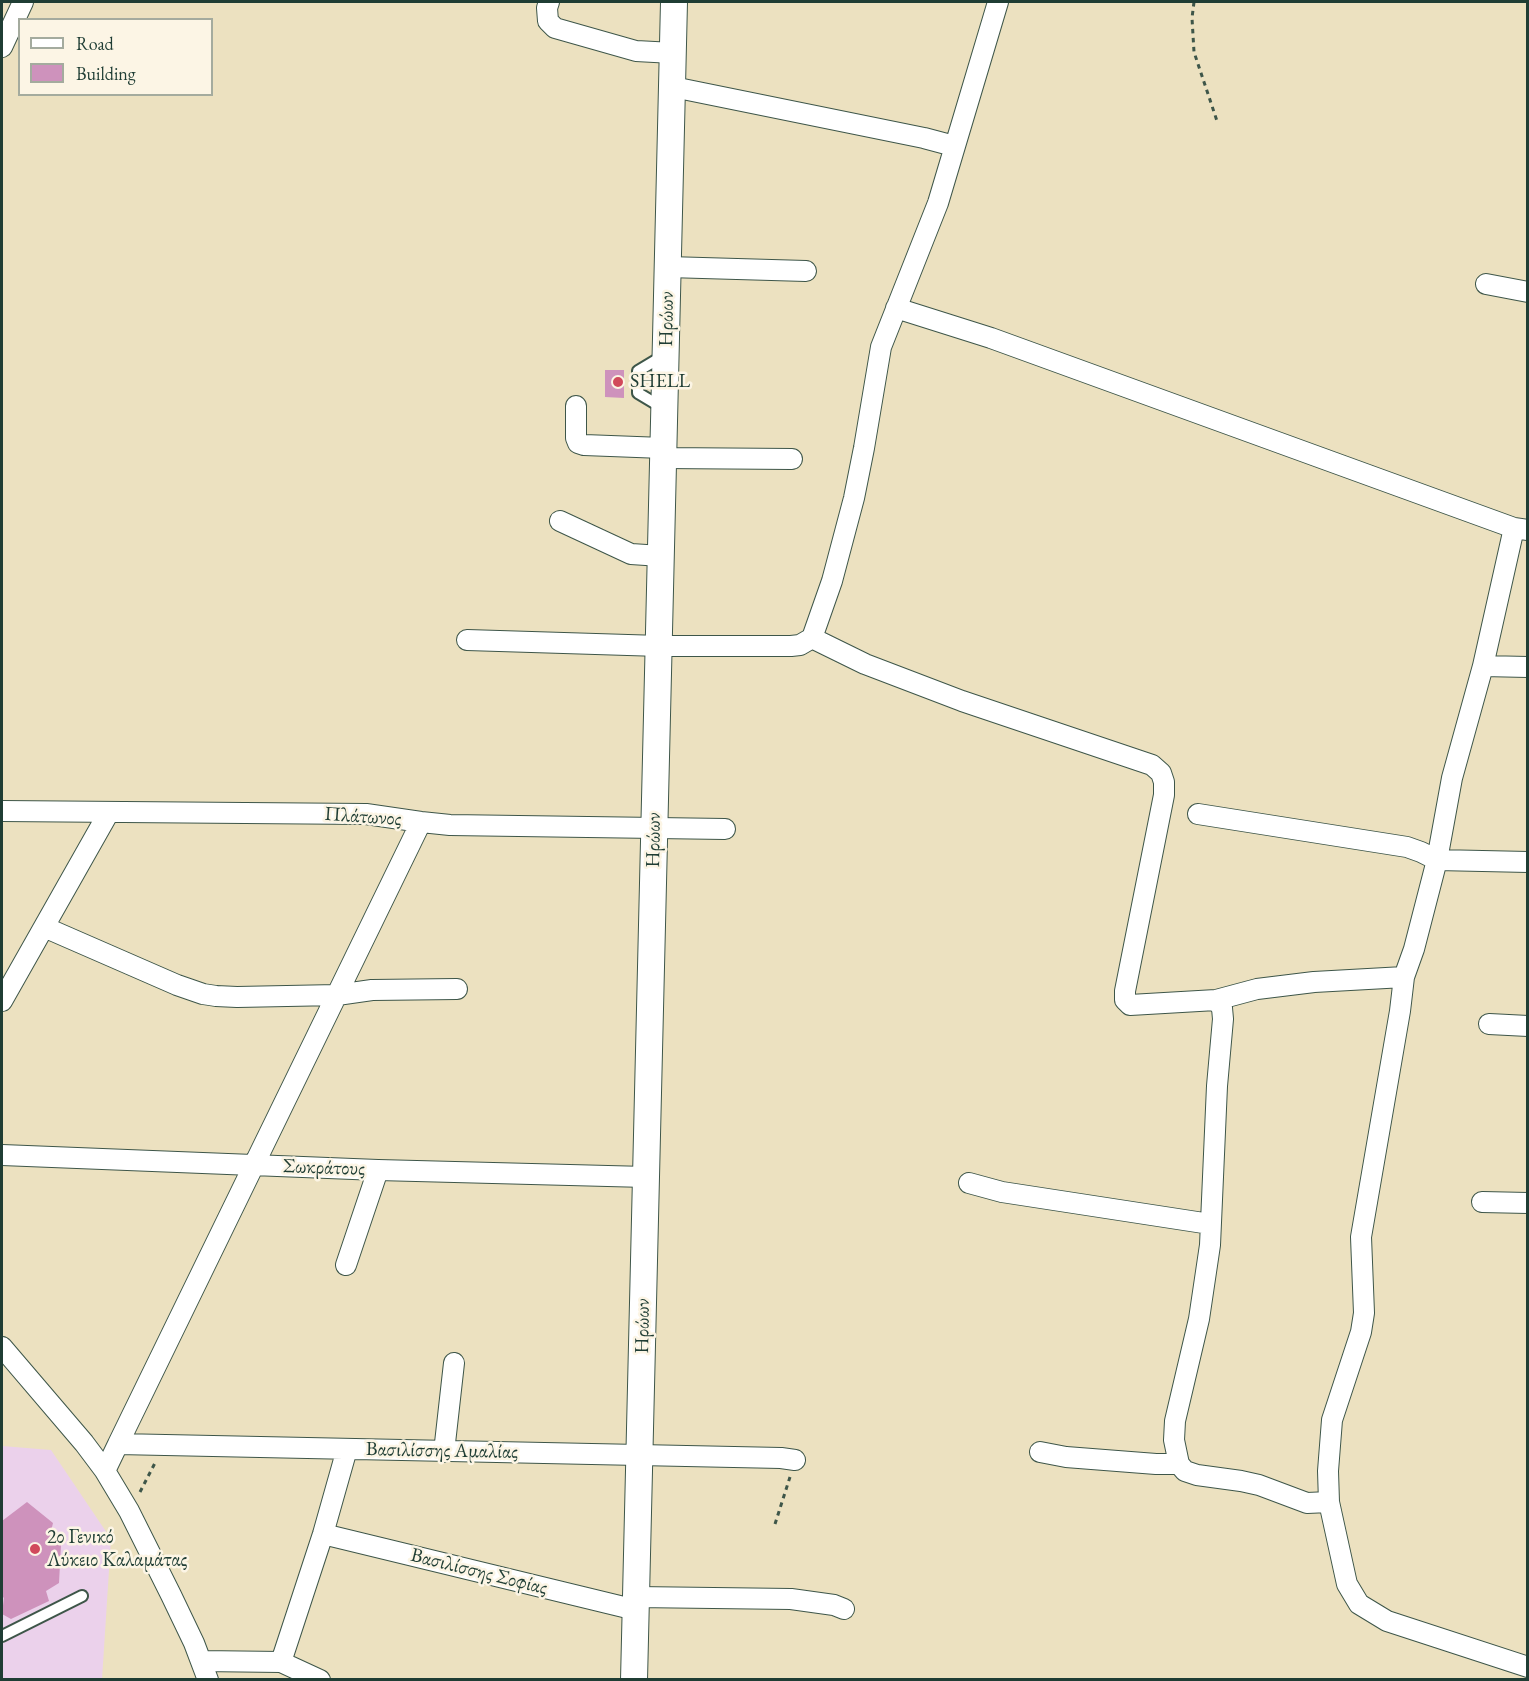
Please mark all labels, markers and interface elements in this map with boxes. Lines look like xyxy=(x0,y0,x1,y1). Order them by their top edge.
legend xyxy=(18,18,213,96)
text: Road xyxy=(76,32,114,55)
text: Building xyxy=(76,62,136,85)
street label: Ηρώων xyxy=(655,291,679,347)
place label: SHELL xyxy=(630,370,690,394)
marker: SHELL xyxy=(611,375,625,389)
street label: Πλάτωνος xyxy=(324,802,402,832)
street label: Ηρώων xyxy=(642,812,666,868)
street label: Σωκράτους xyxy=(283,1155,365,1181)
street label: Ηρώων xyxy=(631,1298,655,1354)
street label: Βασιλίσσης Αμαλίας xyxy=(366,1438,518,1464)
place label: 2ο Γενικό Λύκειο Καλαμάτας xyxy=(47,1526,187,1573)
marker: 2ο Γενικό Λύκειο Καλαμάτας xyxy=(28,1542,42,1556)
street label: Βασιλίσσης Σοφίας xyxy=(408,1543,550,1601)

